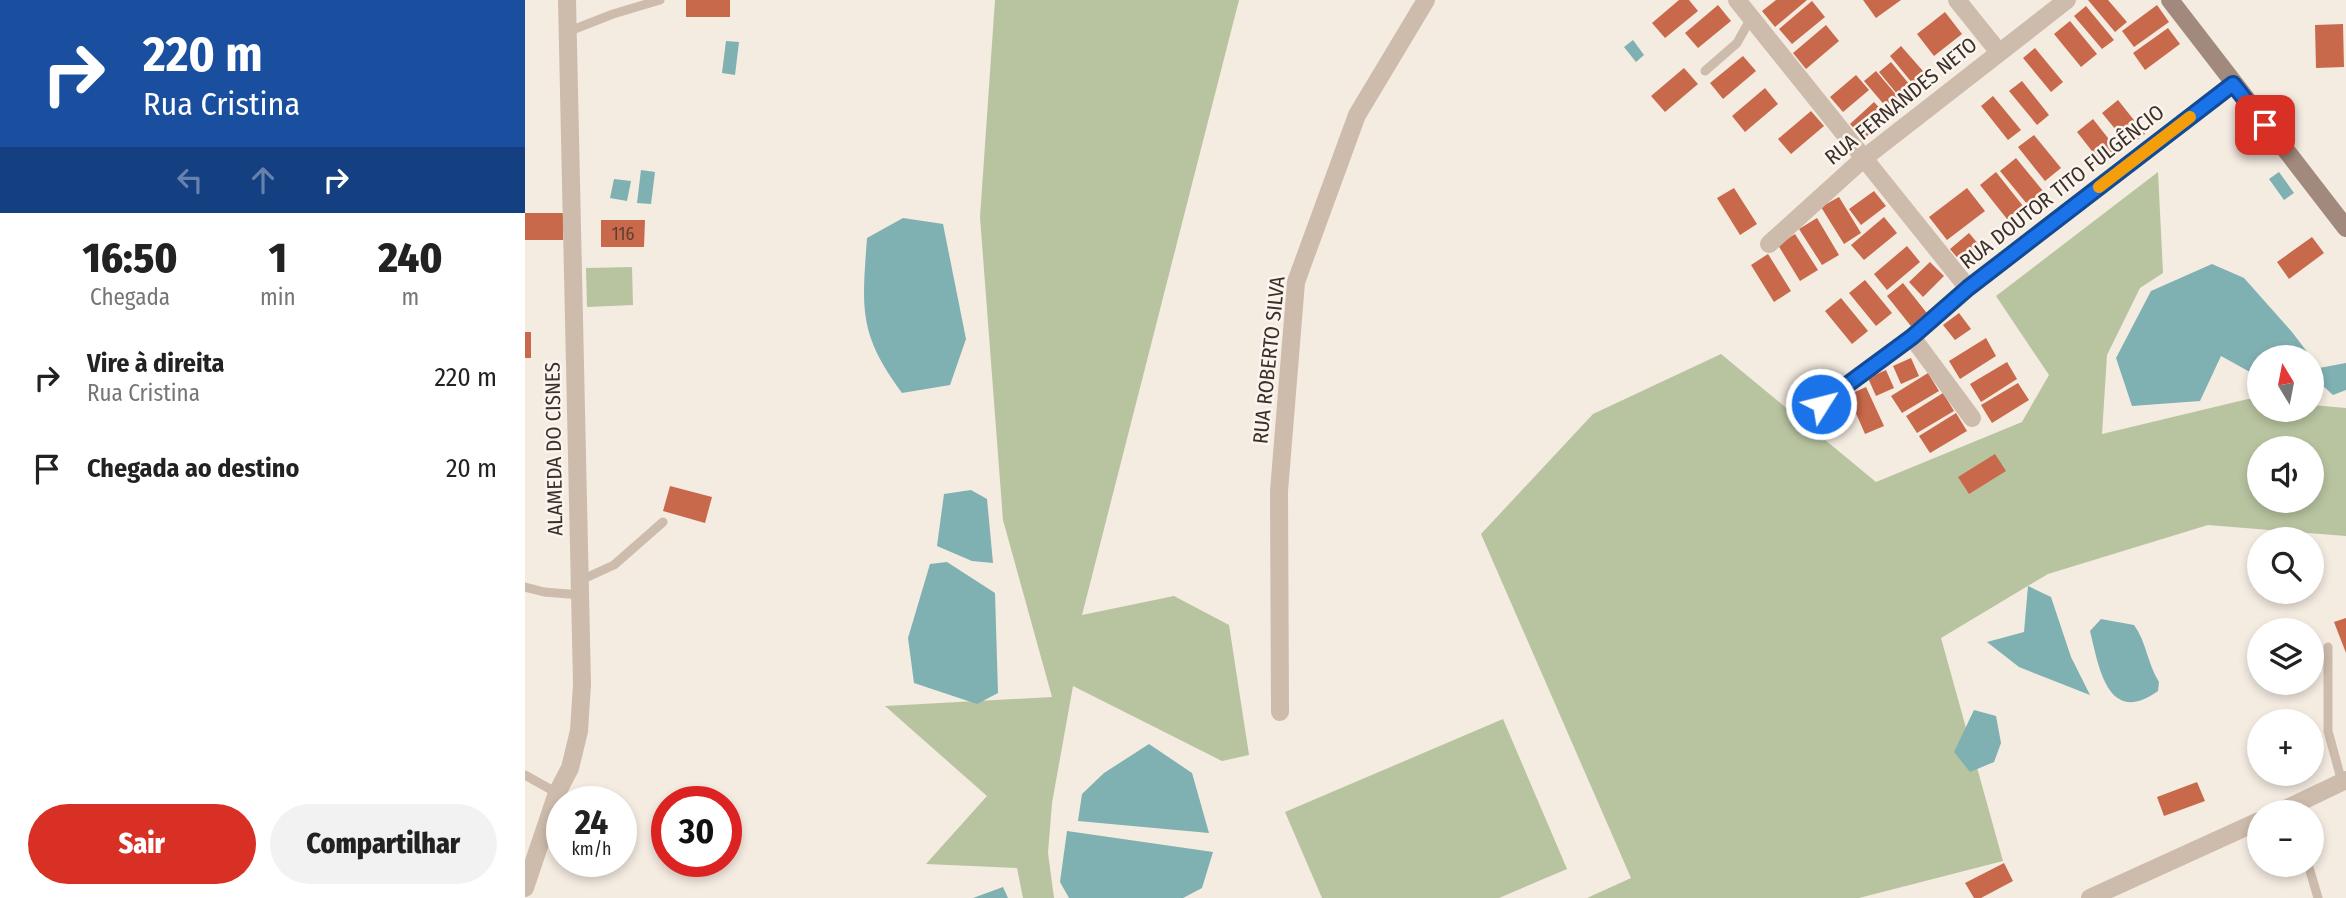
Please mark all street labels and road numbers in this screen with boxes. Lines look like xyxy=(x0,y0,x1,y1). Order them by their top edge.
street label: RUA FERNANDES NETO xyxy=(1820,32,1982,170)
street label: RUA DOUTOR TITO FULGÊNCIO xyxy=(1955,99,2169,275)
street label: RUA ROBERTO SILVA xyxy=(1247,275,1291,445)
street label: ALAMEDA DO CISNES xyxy=(539,362,569,536)

